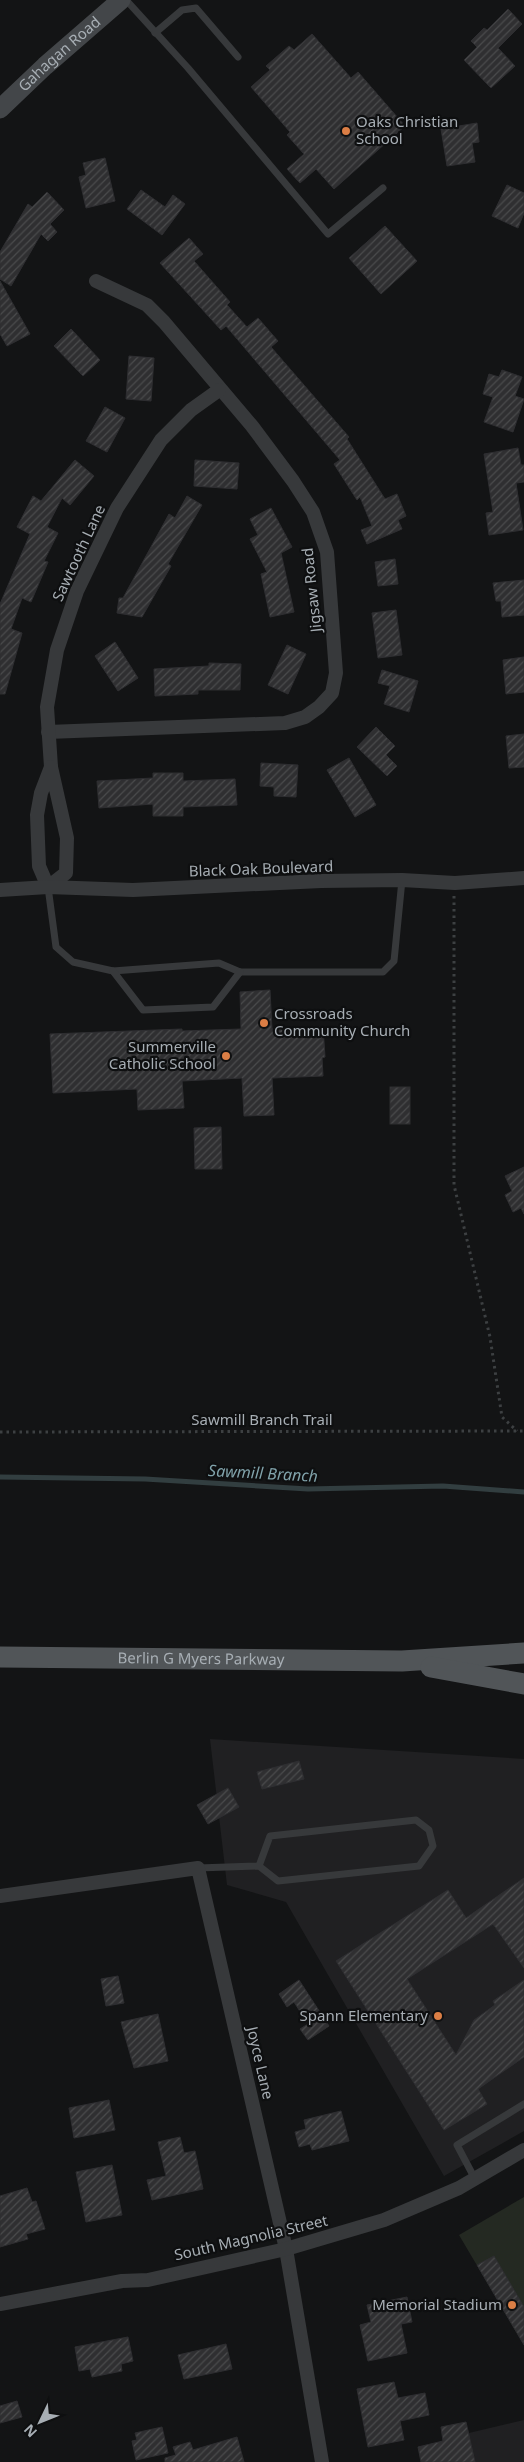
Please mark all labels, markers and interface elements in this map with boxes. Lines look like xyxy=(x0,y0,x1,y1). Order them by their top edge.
street label: Gahagan Road xyxy=(13,11,104,95)
place label: Oaks Christian School xyxy=(356,111,458,148)
marker: Oaks Christian School xyxy=(340,125,352,137)
street label: Sawtooth Lane xyxy=(47,501,109,604)
street label: Jigsaw Road xyxy=(297,547,326,635)
street label: Black Oak Boulevard xyxy=(188,855,334,881)
place label: Crossroads Community Church xyxy=(274,1003,410,1040)
marker: Crossroads Community Church xyxy=(258,1017,270,1029)
place label: Summerville Catholic School xyxy=(109,1036,216,1073)
marker: Summerville Catholic School xyxy=(220,1050,232,1062)
street label: Sawmill Branch Trail xyxy=(191,1409,333,1429)
water label: Sawmill Branch xyxy=(208,1459,318,1487)
street label: Berlin G Myers Parkway xyxy=(117,1647,285,1669)
place label: Spann Elementary xyxy=(300,2005,428,2025)
marker: Spann Elementary xyxy=(432,2010,444,2022)
street label: Joyce Lane xyxy=(242,2022,279,2101)
street label: South Magnolia Street xyxy=(172,2210,330,2264)
place label: Memorial Stadium xyxy=(372,2294,502,2314)
marker: Memorial Stadium xyxy=(506,2299,518,2311)
north arrow xyxy=(15,2397,65,2447)
text: N xyxy=(19,2421,41,2442)

